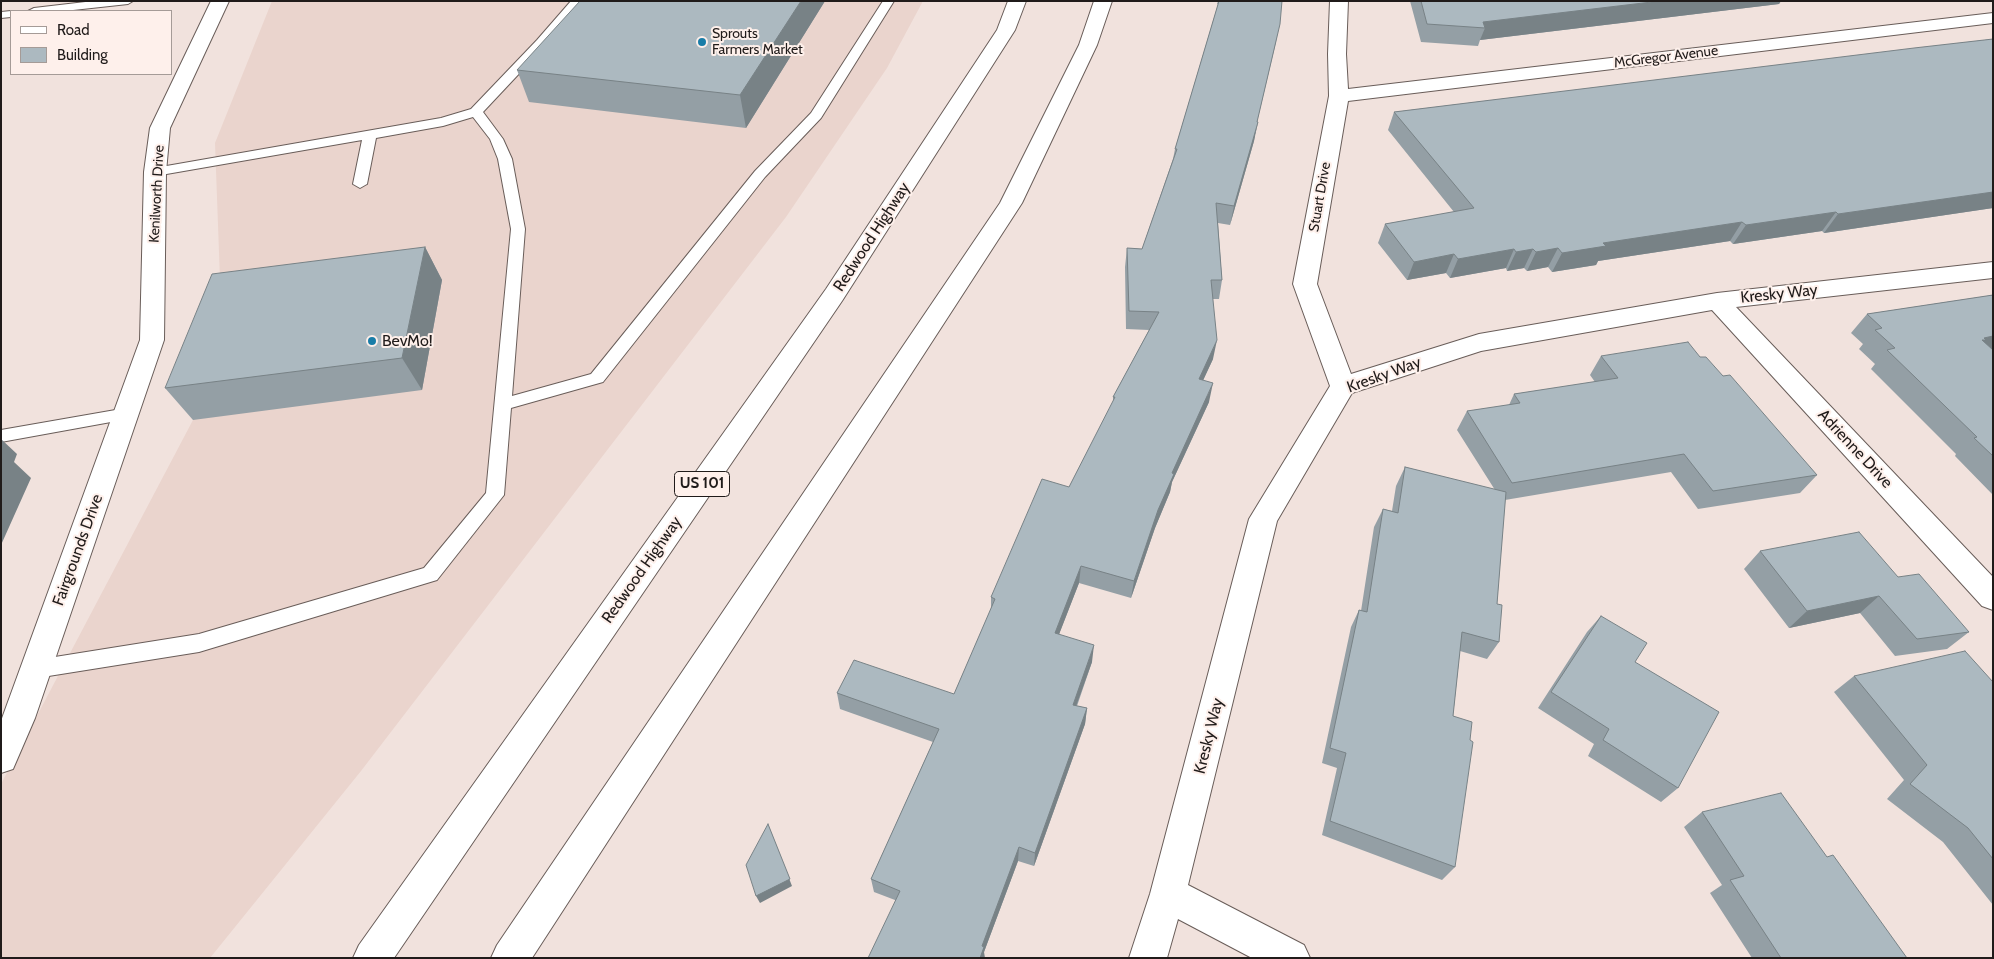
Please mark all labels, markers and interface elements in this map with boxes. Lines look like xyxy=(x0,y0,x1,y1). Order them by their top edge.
legend xyxy=(10,10,172,75)
text: Road xyxy=(57,21,90,39)
place label: Sprouts Farmers Market xyxy=(712,26,803,58)
marker: Sprouts Farmers Market xyxy=(696,36,708,48)
street label: McGregor Avenue xyxy=(1613,42,1719,72)
text: Building xyxy=(57,46,108,64)
street label: Kenilworth Drive xyxy=(146,145,168,243)
street label: Stuart Drive xyxy=(1306,161,1334,233)
street label: Redwood Highway xyxy=(830,179,914,295)
street label: Kresky Way xyxy=(1739,280,1819,308)
place label: BevMo! xyxy=(382,331,433,351)
marker: BevMo! xyxy=(366,335,378,347)
street label: Kresky Way xyxy=(1344,353,1424,397)
street label: Adrienne Drive xyxy=(1814,406,1896,492)
road number: US 101 xyxy=(674,472,730,496)
street label: Fairgrounds Drive xyxy=(49,492,107,608)
street label: Redwood Highway xyxy=(598,513,686,627)
street label: Kresky Way xyxy=(1190,696,1228,776)

